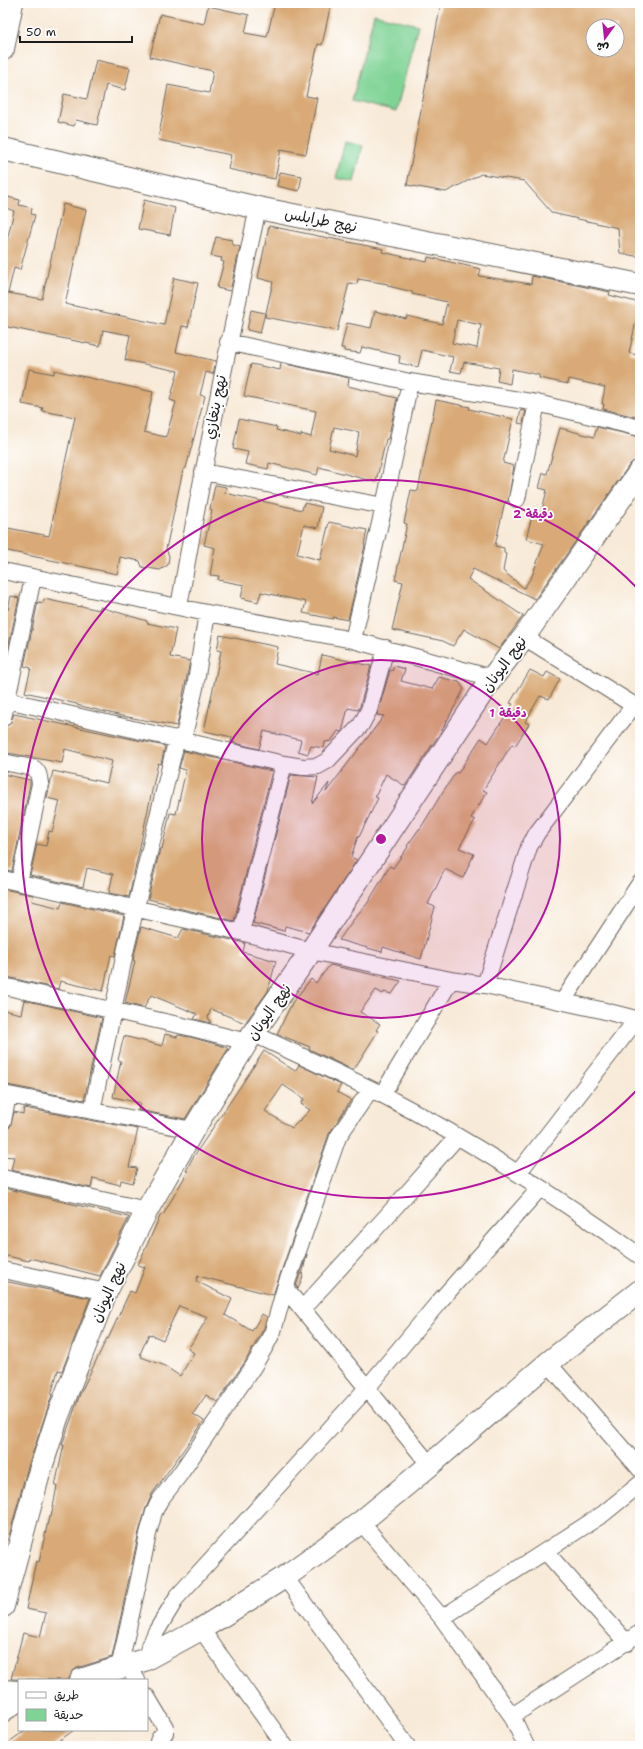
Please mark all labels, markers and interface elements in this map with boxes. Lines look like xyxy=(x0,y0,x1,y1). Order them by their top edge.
scale bar xyxy=(20,18,132,44)
north arrow xyxy=(585,18,625,58)
text: 50 m xyxy=(26,24,56,40)
text: ش xyxy=(595,38,610,56)
street label: نهج طرابلس xyxy=(283,203,359,237)
street label: نهج بنغازي xyxy=(199,373,232,441)
text: 2 دقيقة xyxy=(513,506,554,522)
street label: نهج اليونان xyxy=(477,632,531,696)
text: 1 دقيقة xyxy=(489,705,527,721)
centre of rings xyxy=(374,832,388,846)
street label: نهج اليونان xyxy=(242,980,296,1044)
street label: نهج اليونان xyxy=(86,1258,130,1326)
legend xyxy=(18,1679,148,1731)
text: طريق xyxy=(54,1687,79,1703)
text: حديقة xyxy=(54,1707,83,1723)

